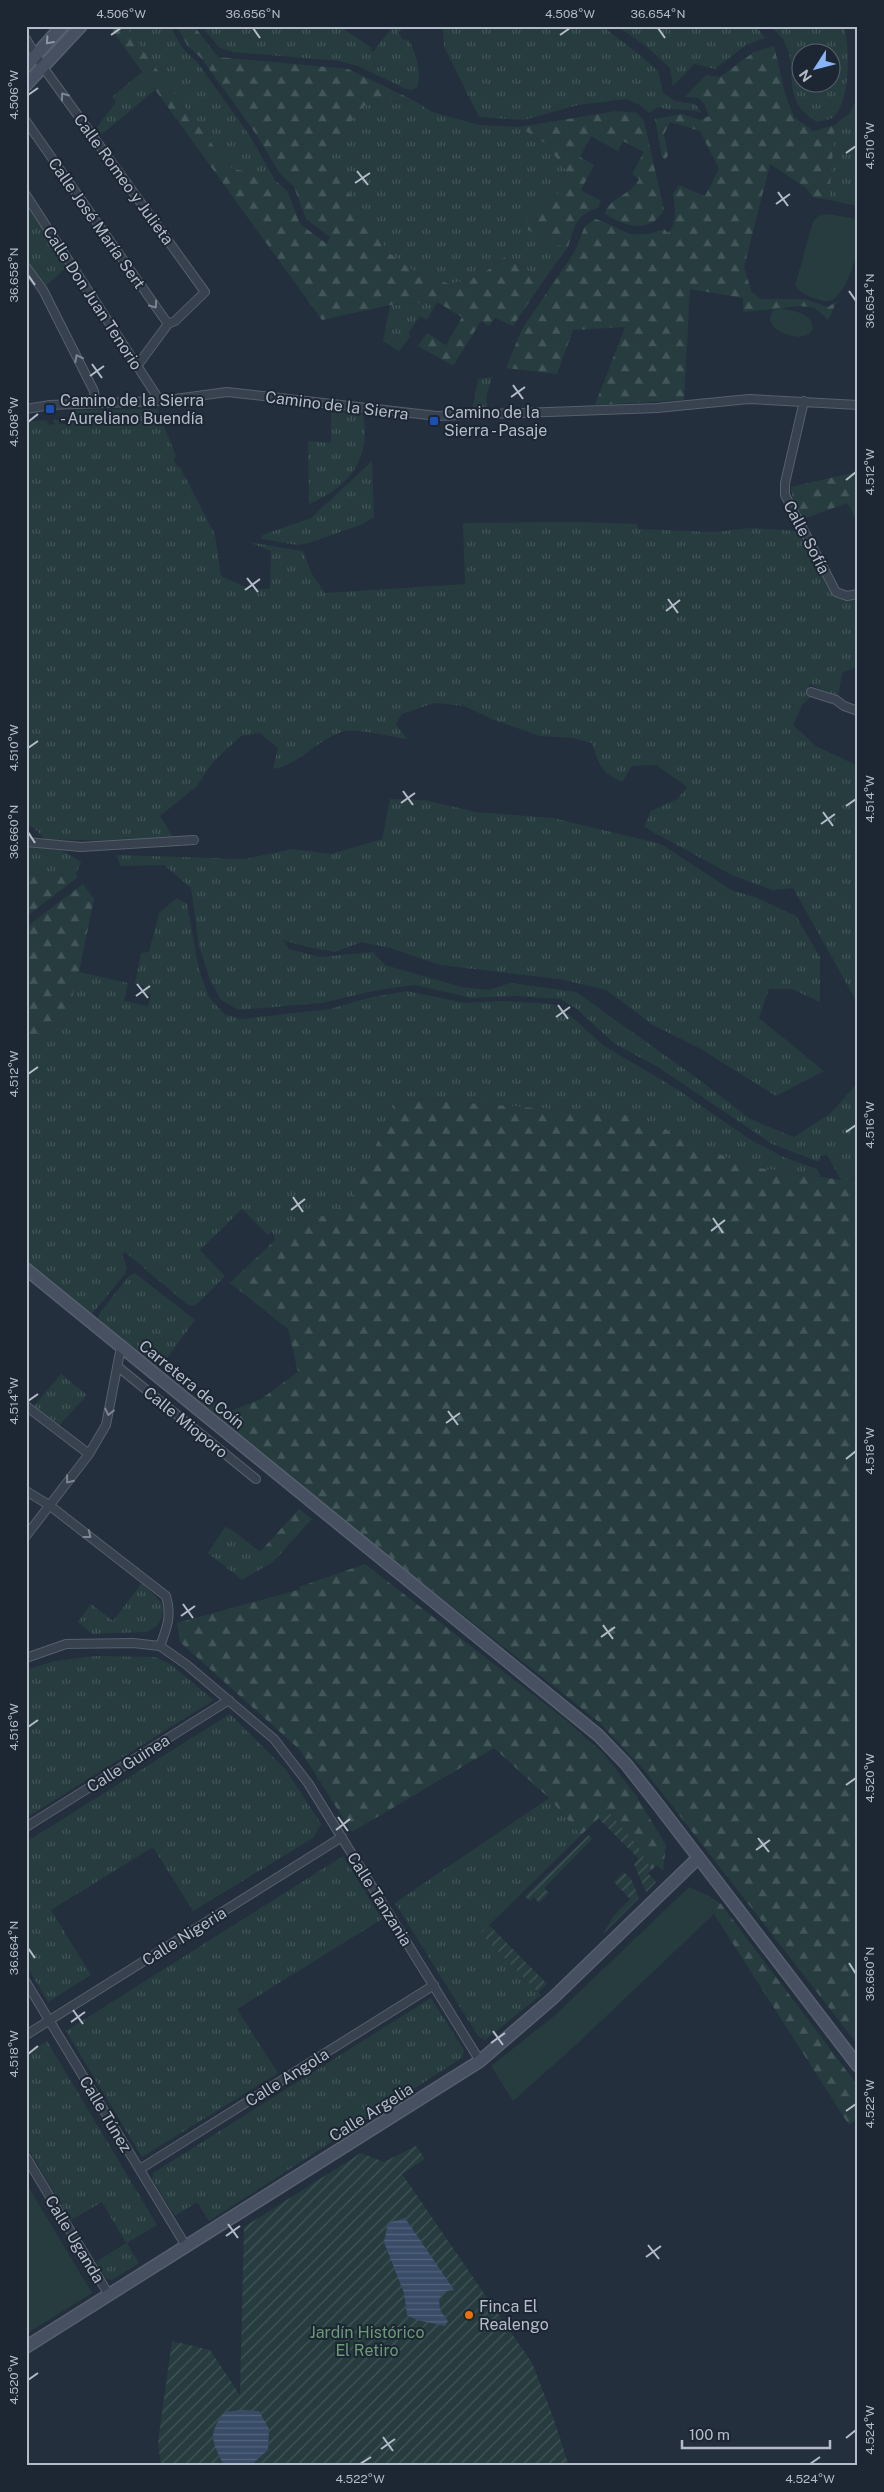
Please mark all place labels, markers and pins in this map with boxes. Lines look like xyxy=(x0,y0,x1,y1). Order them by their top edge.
place label: Camino de la Sierra - Aureliano Buendía xyxy=(60,391,204,428)
marker: Camino de la Sierra - Aureliano Buendía xyxy=(44,403,56,415)
place label: Camino de la Sierra - Pasaje xyxy=(444,403,547,440)
marker: Camino de la Sierra - Pasaje xyxy=(428,415,440,427)
place label: Finca El Realengo xyxy=(479,2297,549,2334)
marker: Finca El Realengo xyxy=(463,2309,475,2321)

